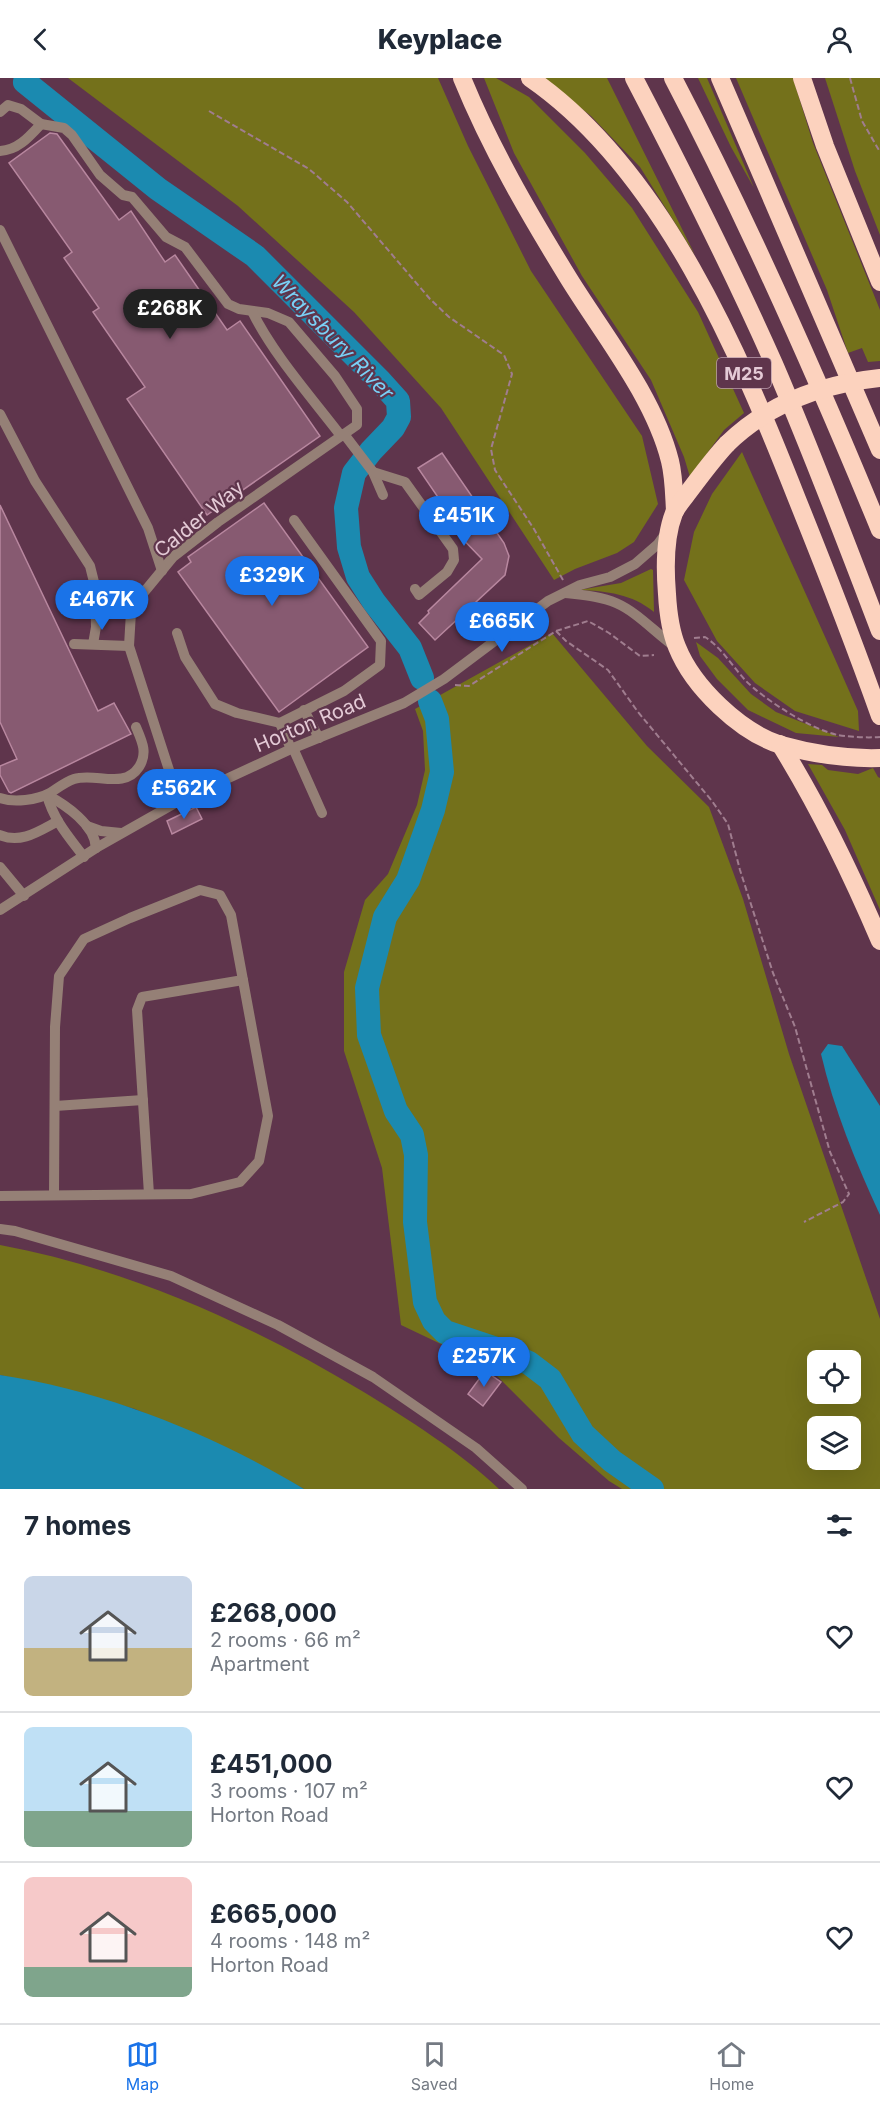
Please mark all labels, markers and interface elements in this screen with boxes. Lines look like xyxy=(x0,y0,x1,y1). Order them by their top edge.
icon: back xyxy=(24,23,57,56)
text: Keyplace xyxy=(378,23,502,56)
icon: person xyxy=(823,23,856,56)
water label: Wraysbury River xyxy=(267,269,400,406)
pin: £268K xyxy=(128,289,212,340)
text: £268K xyxy=(137,296,203,320)
road number: M25 xyxy=(717,358,771,388)
street label: Calder Way xyxy=(149,475,249,563)
pin: £451K xyxy=(422,496,506,547)
text: £451K xyxy=(433,503,495,527)
pin: £329K xyxy=(230,556,314,607)
text: £329K xyxy=(239,563,305,587)
pin: £467K xyxy=(60,580,144,631)
text: £467K xyxy=(69,587,135,611)
pin: £665K xyxy=(460,602,544,653)
text: £665K xyxy=(469,609,535,633)
street label: Horton Road xyxy=(251,689,369,757)
pin: £562K xyxy=(142,769,226,820)
text: £562K xyxy=(151,776,217,800)
pin: £257K xyxy=(442,1337,526,1388)
text: £257K xyxy=(452,1344,516,1368)
map controls xyxy=(807,1350,861,1470)
button: locate xyxy=(807,1350,861,1404)
button: layers xyxy=(807,1416,861,1470)
icon: filters xyxy=(823,1509,856,1542)
text: 7 homes xyxy=(24,1510,131,1541)
text: £268,000 xyxy=(210,1597,337,1628)
icon: home xyxy=(72,1600,144,1672)
icon: heart xyxy=(823,1620,856,1653)
text: 2 rooms · 66 m² xyxy=(210,1628,361,1652)
text: Apartment xyxy=(210,1652,309,1676)
text: £451,000 xyxy=(210,1748,333,1779)
icon: home xyxy=(72,1751,144,1823)
icon: heart xyxy=(823,1771,856,1804)
text: 3 rooms · 107 m² xyxy=(210,1779,368,1803)
text: Horton Road xyxy=(210,1803,329,1827)
text: £665,000 xyxy=(210,1898,337,1929)
icon: home xyxy=(72,1901,144,1973)
icon: heart xyxy=(823,1921,856,1954)
text: 4 rooms · 148 m² xyxy=(210,1929,370,1953)
text: Horton Road xyxy=(210,1953,329,1977)
tab: Map xyxy=(126,2038,159,2094)
tab: Saved xyxy=(411,2038,458,2094)
tab: Home xyxy=(709,2038,754,2094)

